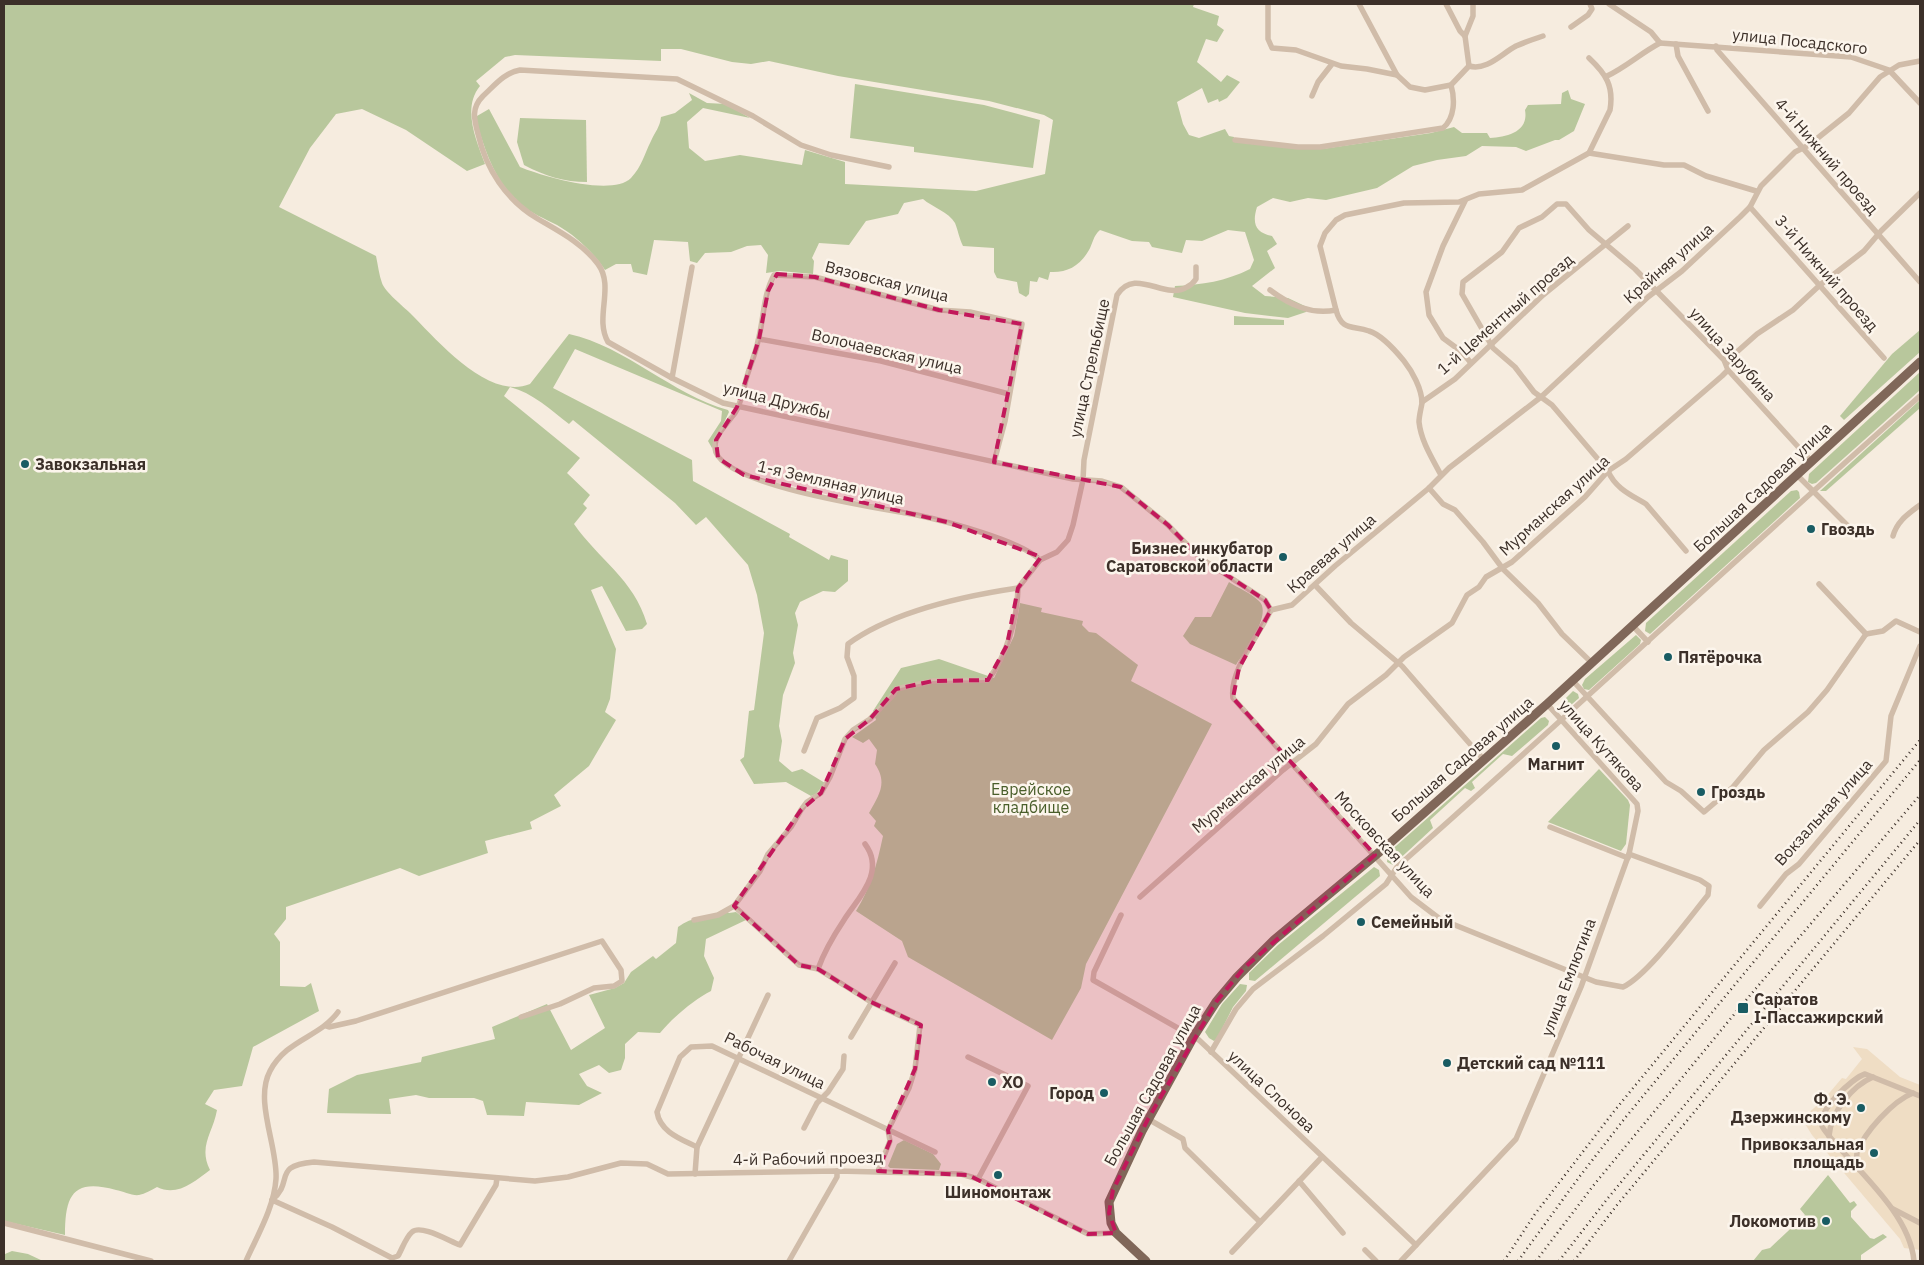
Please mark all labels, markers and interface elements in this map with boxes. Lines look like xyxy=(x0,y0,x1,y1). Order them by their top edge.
street label: улица Посадского xyxy=(1731,24,1869,58)
street label: 4-й Нижний проезд xyxy=(1771,94,1883,219)
street label: 3-й Нижний проезд xyxy=(1771,211,1883,336)
street label: Крайняя улица xyxy=(1619,218,1717,307)
street label: 1-й Цементный проезд xyxy=(1433,249,1578,379)
street label: Вязовская улица xyxy=(823,256,951,306)
street label: улица Стрельбище xyxy=(1065,297,1114,439)
street label: улица Зарубина xyxy=(1686,303,1781,406)
street label: Волочаевская улица xyxy=(810,324,965,378)
street label: улица Дружбы xyxy=(721,377,833,423)
street label: Большая Садовая улица xyxy=(1689,417,1836,556)
street label: Мурманская улица xyxy=(1495,450,1614,560)
place label: Завокзальная xyxy=(35,454,146,474)
street label: 1-я Земляная улица xyxy=(756,455,907,509)
marker: Завокзальная xyxy=(19,458,31,470)
street label: Краевая улица xyxy=(1282,509,1380,597)
place label: Гвоздь xyxy=(1821,519,1875,539)
marker: Гвоздь xyxy=(1805,523,1817,535)
place label: Бизнес инкубатор Саратовской области xyxy=(1106,538,1273,576)
marker: Бизнес инкубатор Саратовской области xyxy=(1277,551,1289,563)
place label: Пятёрочка xyxy=(1678,647,1762,667)
marker: Пятёрочка xyxy=(1662,651,1674,663)
street label: Большая Садовая улица xyxy=(1387,692,1537,826)
street label: улица Кутякова xyxy=(1555,695,1649,796)
street label: Мурманская улица xyxy=(1187,731,1309,837)
marker: Магнит xyxy=(1550,740,1562,752)
place label: Магнит xyxy=(1528,754,1585,774)
street label: Вокзальная улица xyxy=(1770,754,1876,869)
park label: Еврейское кладбище xyxy=(991,779,1071,817)
place label: Гроздь xyxy=(1711,782,1765,802)
marker: Гроздь xyxy=(1695,786,1707,798)
street label: Московская улица xyxy=(1331,787,1440,902)
place label: Семейный xyxy=(1371,912,1453,932)
street label: улица Емлютина xyxy=(1536,915,1600,1039)
marker: Семейный xyxy=(1355,916,1367,928)
place label: Саратов I-Пассажирский xyxy=(1754,989,1884,1027)
street label: Большая Садовая улица xyxy=(1099,1000,1205,1169)
marker: Саратов I-Пассажирский xyxy=(1736,1001,1750,1015)
street label: Рабочая улица xyxy=(721,1027,829,1093)
street label: улица Слонова xyxy=(1224,1046,1320,1137)
place label: Детский сад №111 xyxy=(1457,1053,1606,1073)
marker: Детский сад №111 xyxy=(1441,1057,1453,1069)
place label: ХО xyxy=(1002,1072,1024,1092)
marker: ХО xyxy=(986,1076,998,1088)
place label: Город xyxy=(1049,1083,1094,1103)
marker: Город xyxy=(1098,1087,1110,1099)
place label: Ф. Э. Дзержинскому xyxy=(1731,1089,1851,1127)
marker: Ф. Э. Дзержинскому xyxy=(1855,1102,1867,1114)
place label: Привокзальная площадь xyxy=(1741,1134,1864,1172)
street label: 4-й Рабочий проезд xyxy=(733,1147,884,1169)
marker: Привокзальная площадь xyxy=(1868,1147,1880,1159)
marker: Шиномонтаж xyxy=(992,1169,1004,1181)
place label: Шиномонтаж xyxy=(945,1182,1051,1202)
place label: Локомотив xyxy=(1729,1211,1816,1231)
marker: Локомотив xyxy=(1820,1215,1832,1227)

